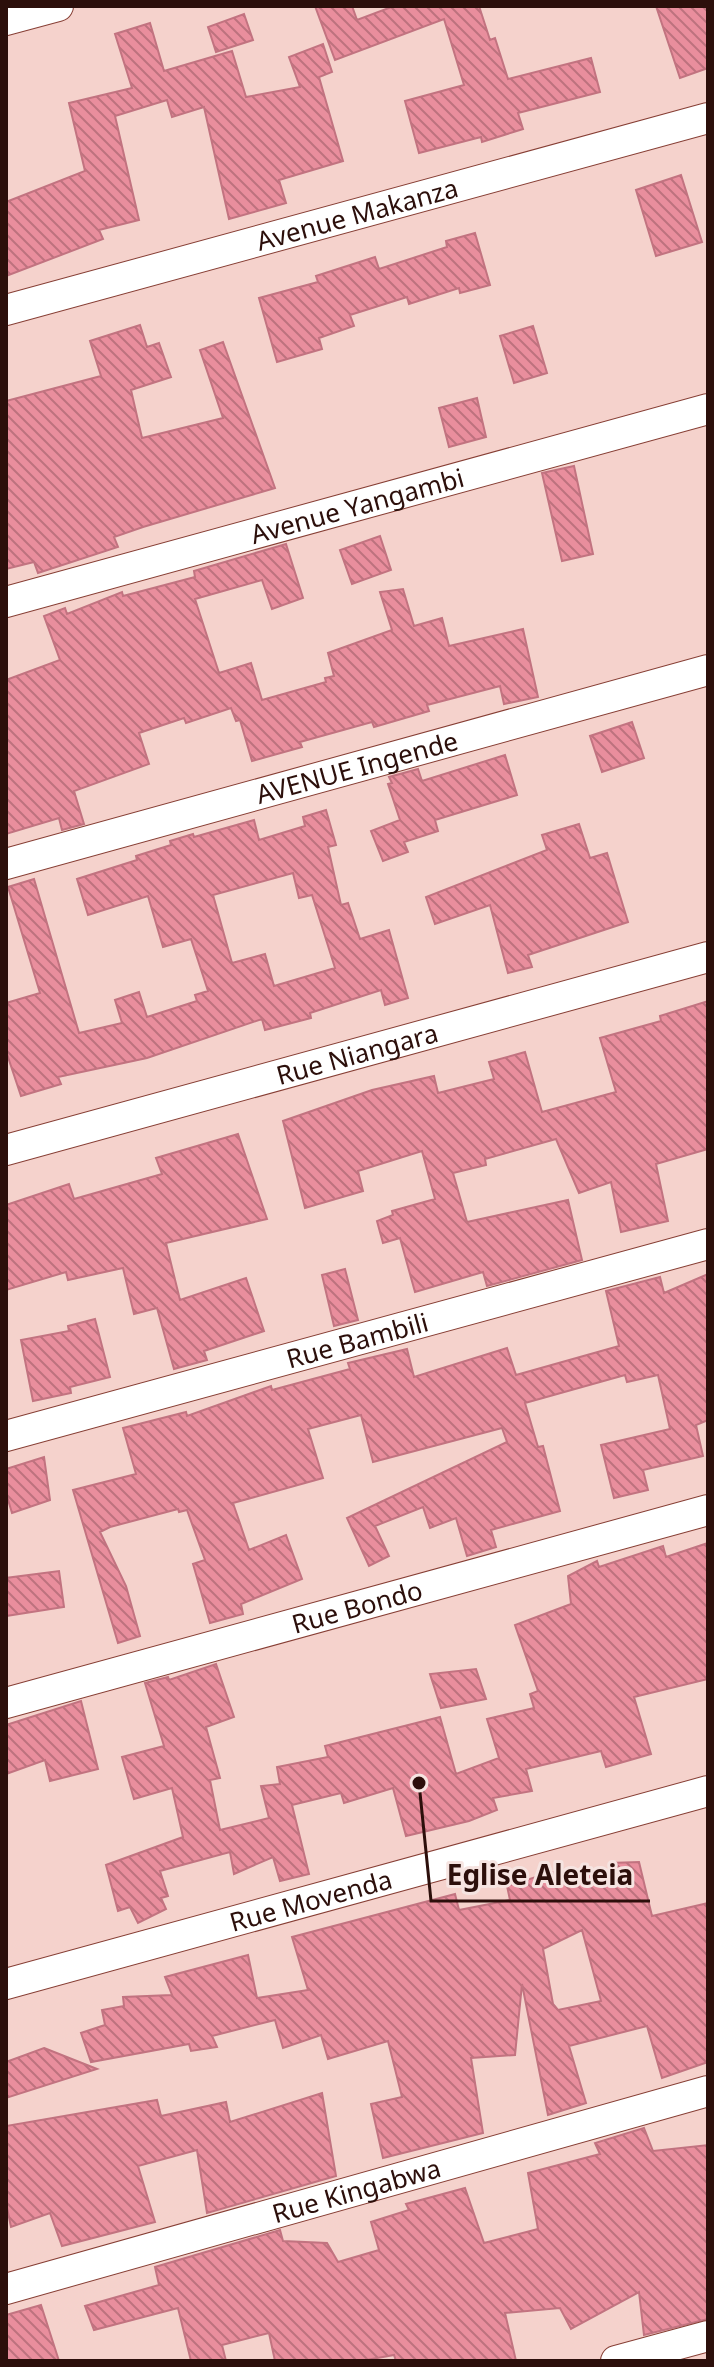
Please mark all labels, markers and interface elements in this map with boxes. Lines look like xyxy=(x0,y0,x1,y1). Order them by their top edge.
street label: Avenue Makanza xyxy=(252,169,462,259)
street label: Avenue Yangambi xyxy=(246,459,468,552)
street label: AVENUE Ingende xyxy=(252,722,462,812)
street label: Rue Niangara xyxy=(272,1014,442,1093)
street label: Rue Bambili xyxy=(282,1303,432,1377)
street label: Rue Bondo xyxy=(288,1571,426,1642)
callout: Eglise Aleteia xyxy=(431,1849,650,1901)
text: Eglise Aleteia xyxy=(447,1855,633,1893)
street label: Rue Movenda xyxy=(225,1861,396,1940)
street label: Rue Kingabwa xyxy=(268,2149,445,2231)

